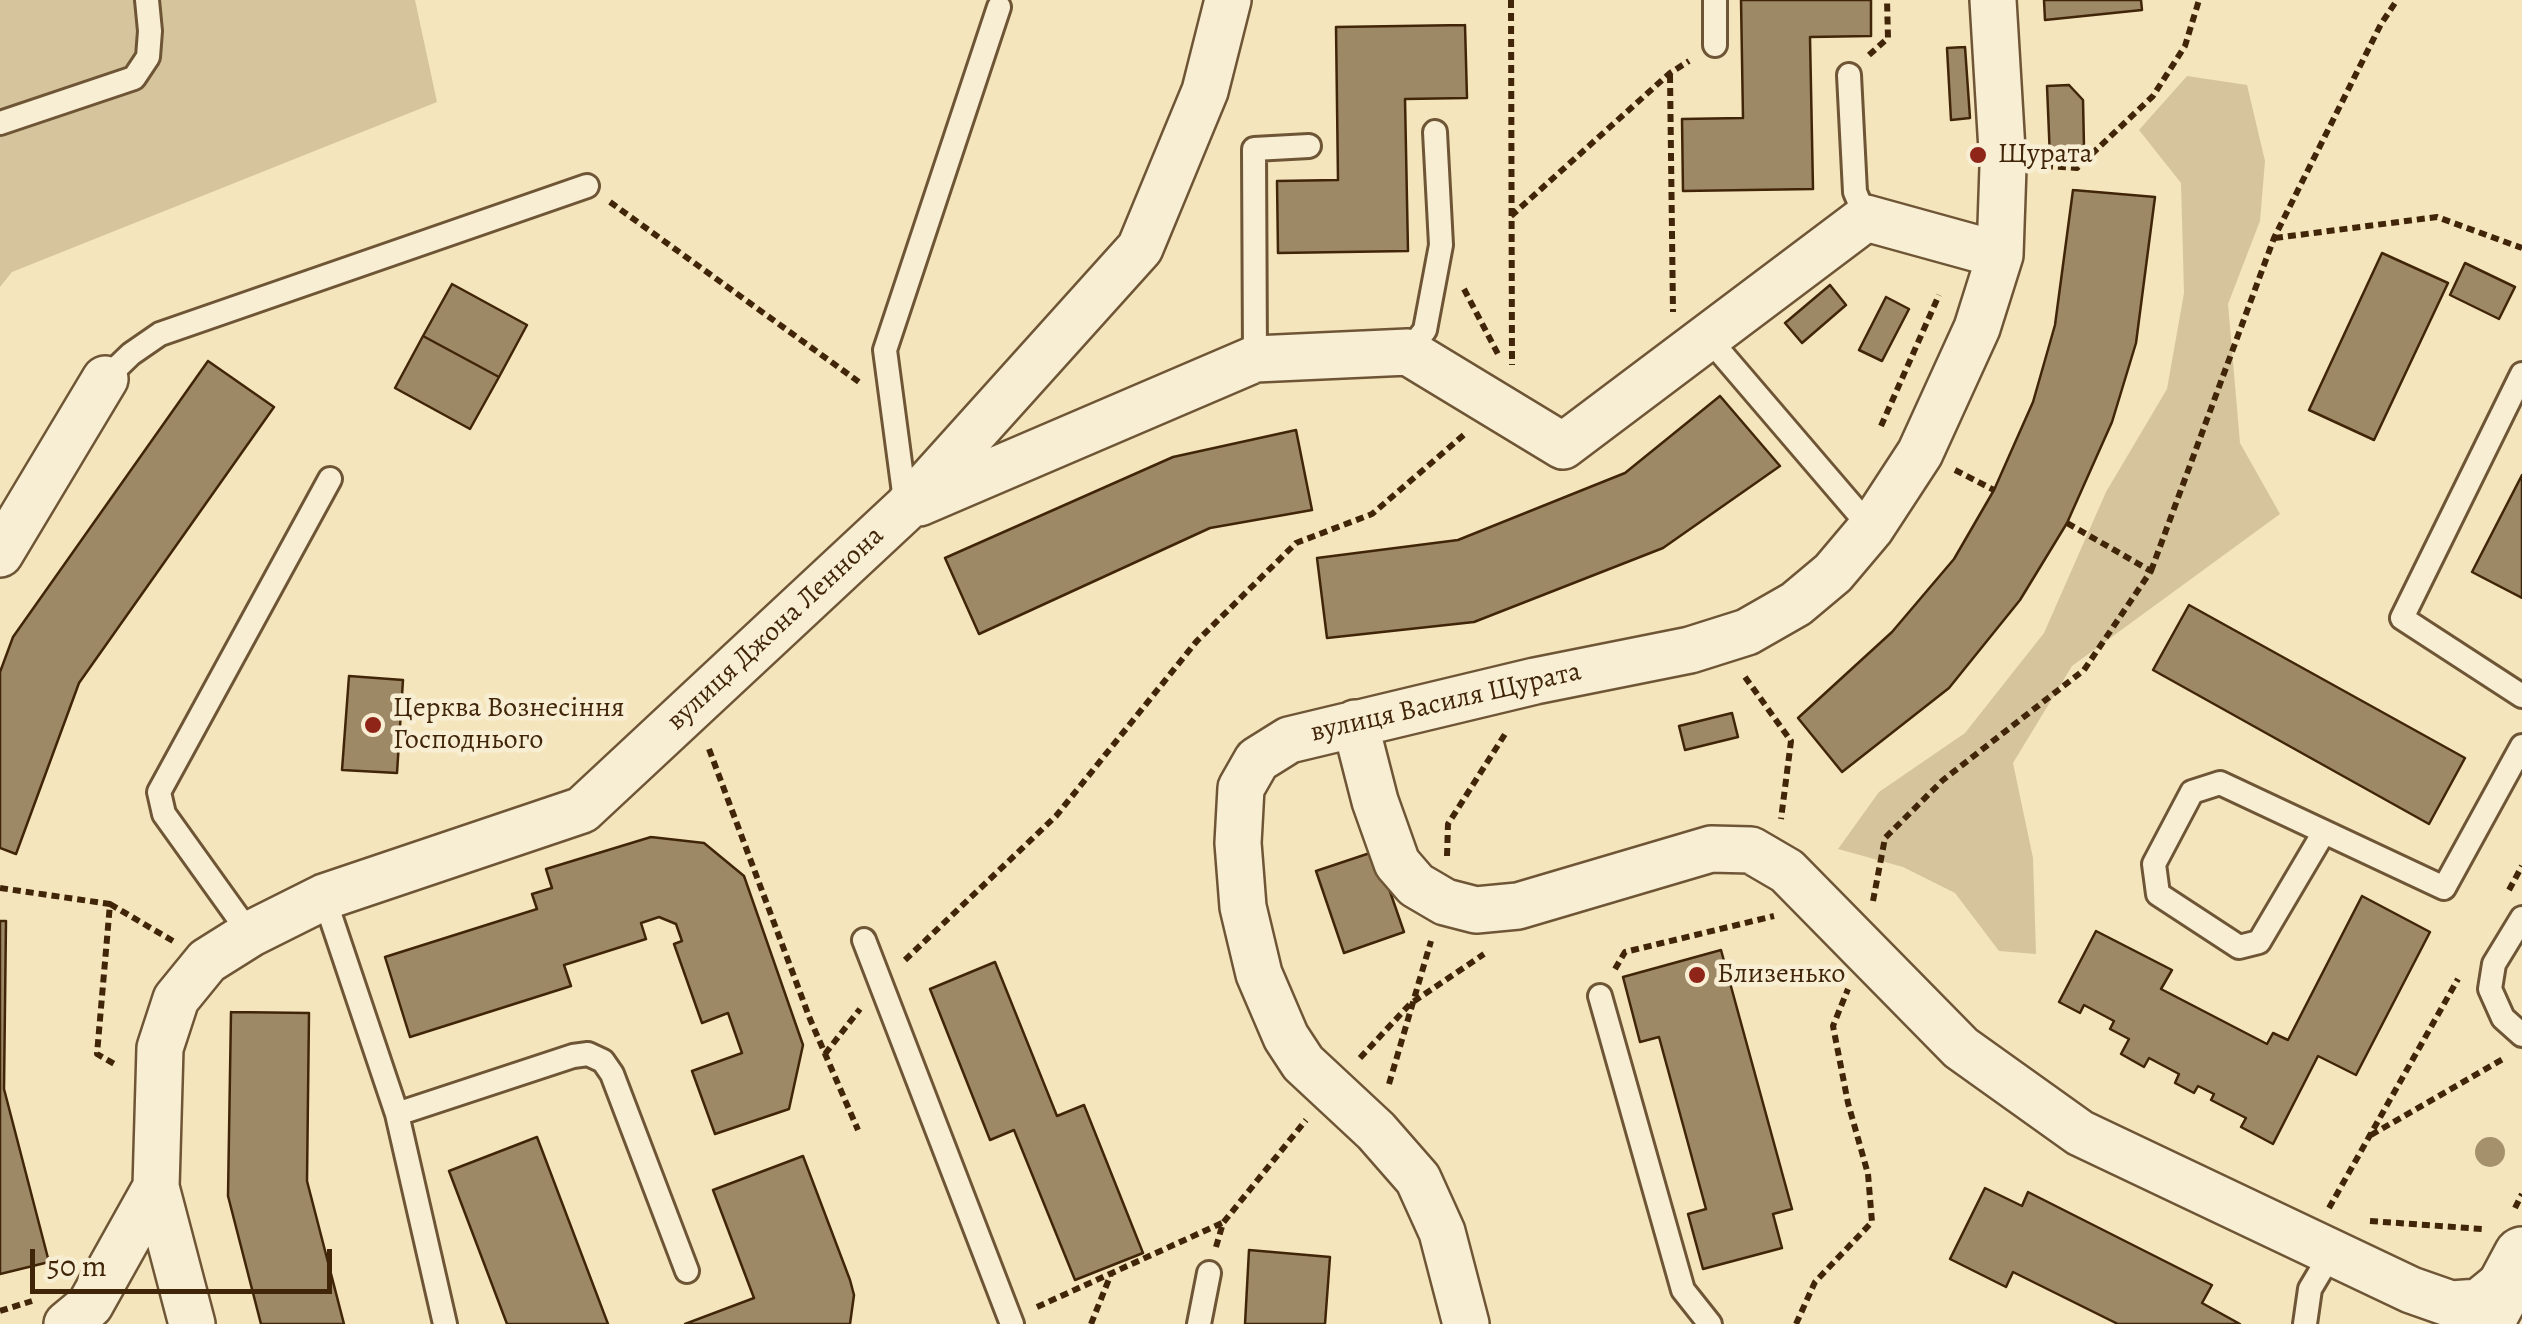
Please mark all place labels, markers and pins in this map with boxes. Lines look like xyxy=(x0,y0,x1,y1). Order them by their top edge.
place label: Щурата xyxy=(1998,138,2093,172)
marker: Щурата xyxy=(1967,144,1989,166)
place label: Церква Вознесіння Господнього xyxy=(393,692,625,758)
marker: Церква Вознесіння Господнього xyxy=(362,714,384,736)
place label: Близенько xyxy=(1717,958,1845,992)
marker: Близенько xyxy=(1686,964,1708,986)

